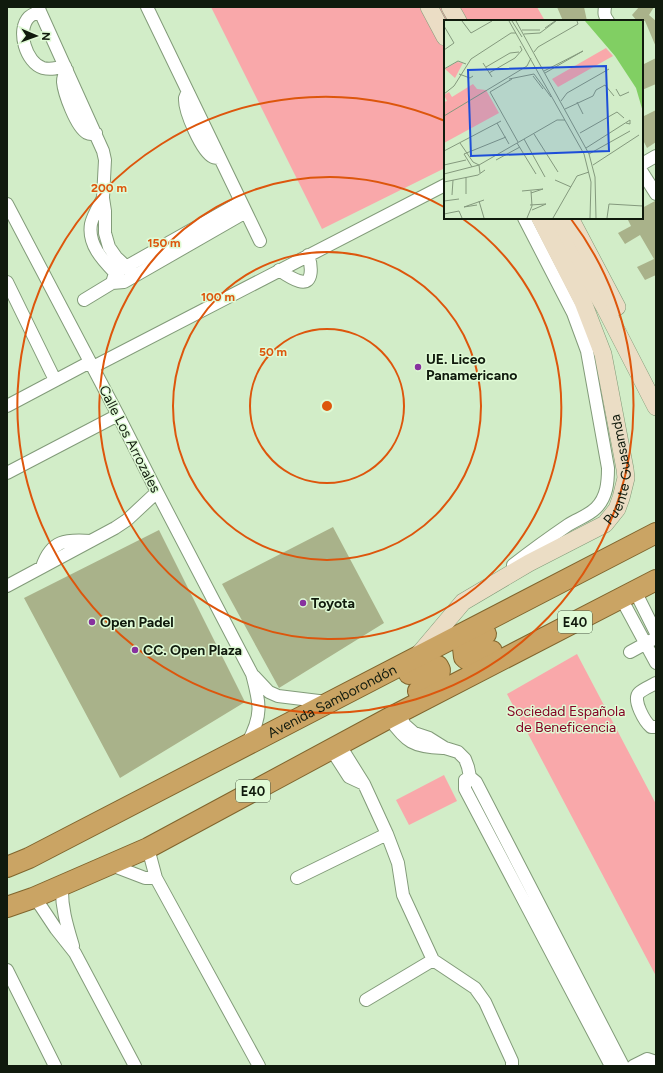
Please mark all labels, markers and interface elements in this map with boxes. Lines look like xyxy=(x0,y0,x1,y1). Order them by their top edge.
north arrow xyxy=(16,16,56,56)
inset map xyxy=(444,20,643,219)
text: N xyxy=(39,32,52,41)
text: 200 m xyxy=(91,181,127,195)
text: 150 m xyxy=(147,236,181,250)
text: 100 m xyxy=(201,290,235,304)
text: 50 m xyxy=(259,345,287,359)
place label: UE. Liceo Panamericano xyxy=(426,351,517,384)
marker: UE. Liceo Panamericano xyxy=(413,362,423,372)
street label: Calle Los Arrozales xyxy=(95,383,164,496)
centre of rings xyxy=(320,399,334,413)
street label: Puente Guasamda xyxy=(600,413,635,528)
place label: Toyota xyxy=(311,595,355,612)
marker: Toyota xyxy=(298,598,308,608)
road number: E40 xyxy=(558,611,592,633)
place label: Open Padel xyxy=(100,614,174,631)
marker: Open Padel xyxy=(87,617,97,627)
place label: CC. Open Plaza xyxy=(143,642,242,659)
marker: CC. Open Plaza xyxy=(130,645,140,655)
street label: Avenida Samborondón xyxy=(265,661,400,742)
park label: Sociedad Española de Beneficencia xyxy=(507,703,625,736)
road number: E40 xyxy=(236,780,270,802)

